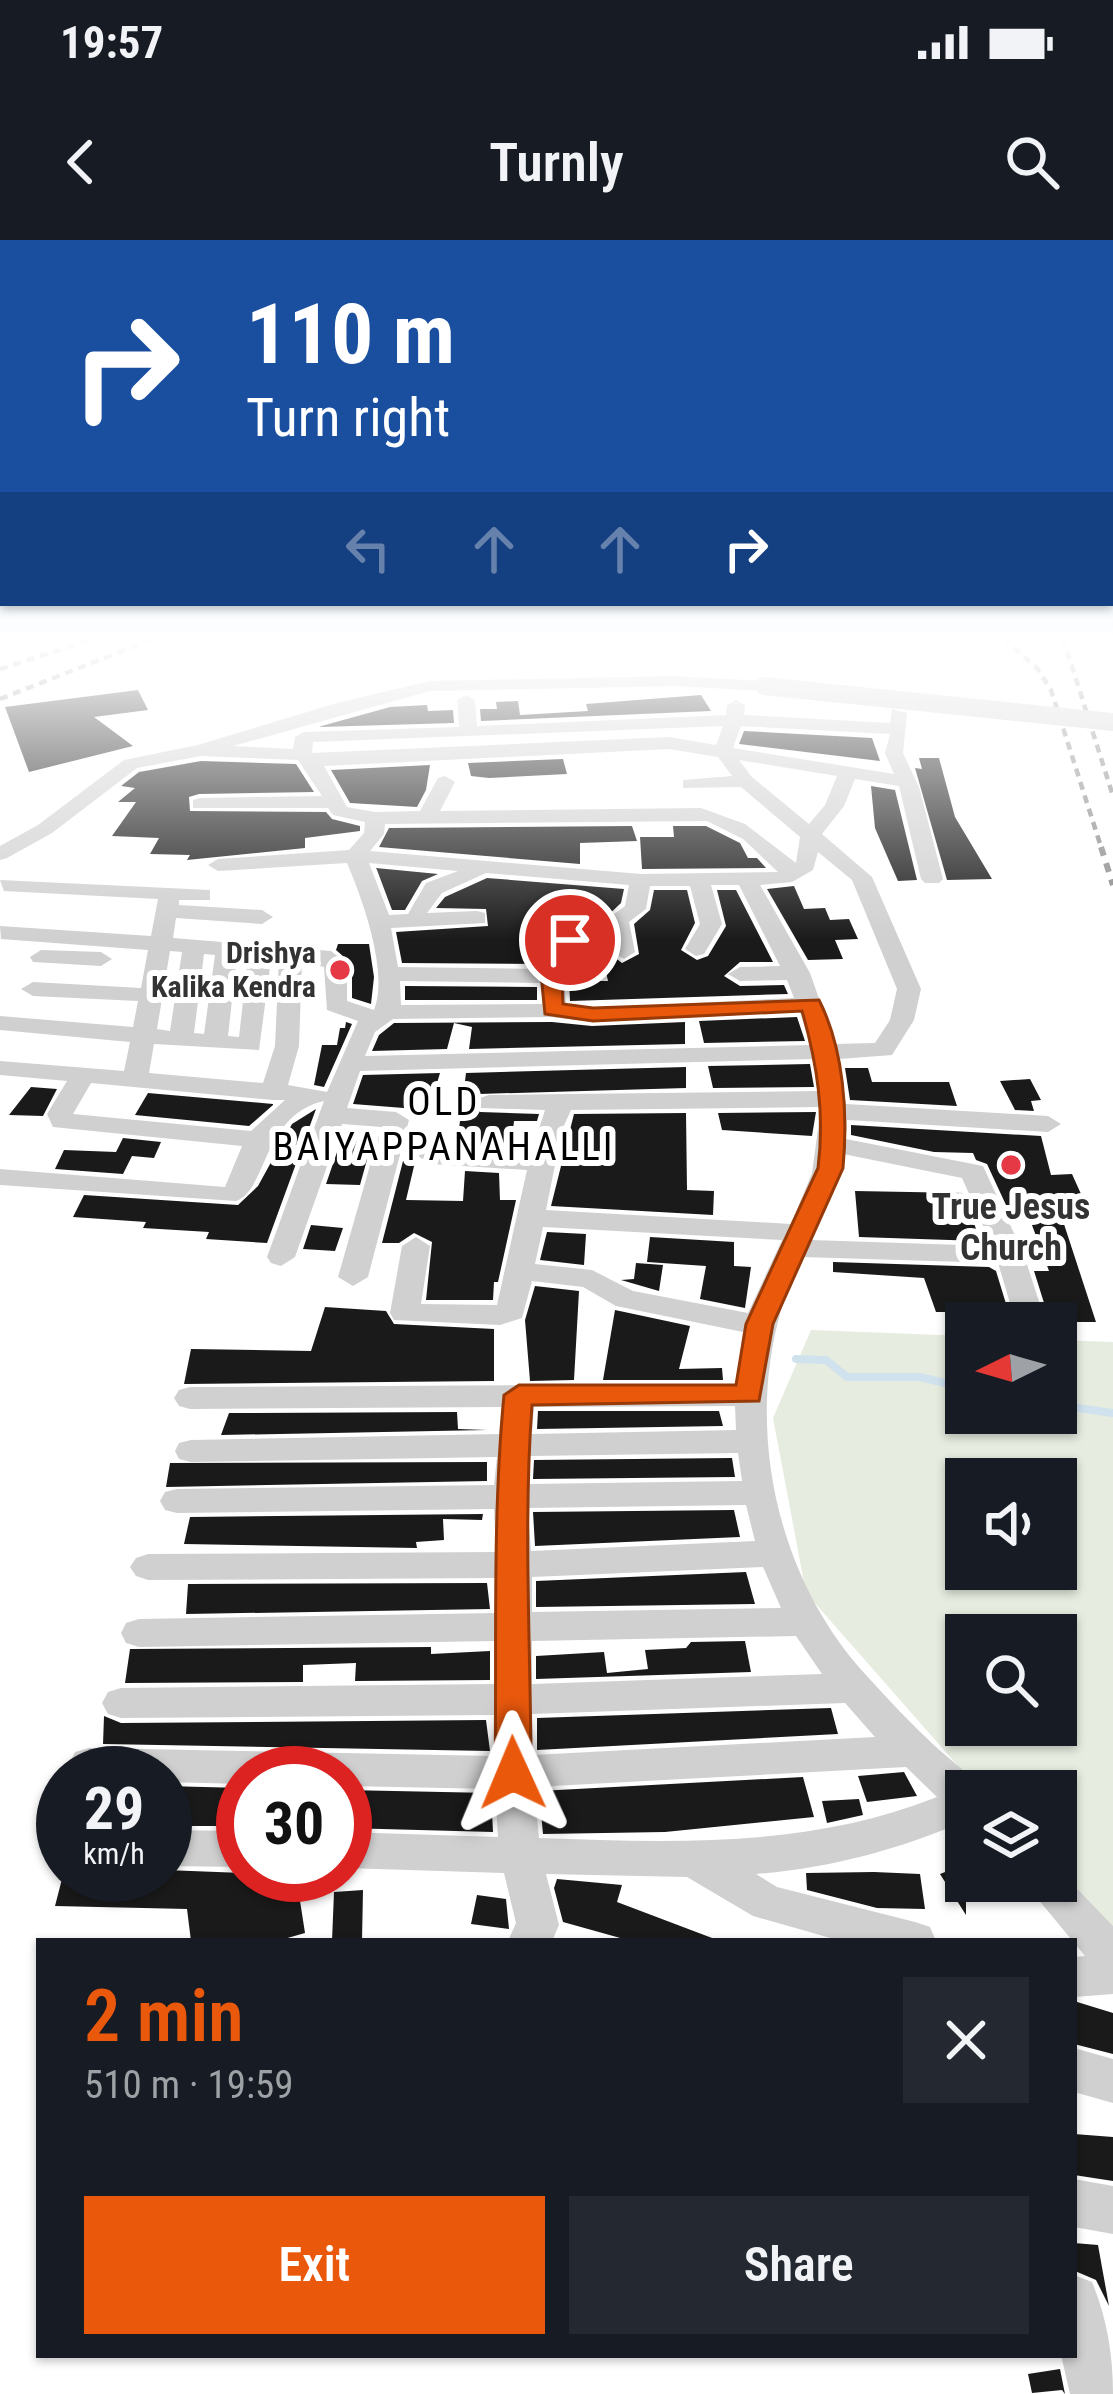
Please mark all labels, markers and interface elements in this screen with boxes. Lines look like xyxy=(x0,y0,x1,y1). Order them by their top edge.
text: 19:57 xyxy=(60,16,163,69)
icon: back xyxy=(48,129,114,195)
icon: search xyxy=(999,129,1065,195)
text: Turnly xyxy=(489,131,624,194)
text: 110 m xyxy=(246,285,455,384)
icon: right xyxy=(48,288,204,444)
text: Turn right xyxy=(246,386,450,449)
icon: left xyxy=(335,516,401,582)
icon: ahead xyxy=(461,516,527,582)
icon: ahead xyxy=(587,516,653,582)
icon: right xyxy=(713,516,779,582)
pin xyxy=(519,889,621,991)
icon: arrive xyxy=(537,907,603,973)
place label: Drishya Kalika Kendra xyxy=(151,935,316,1004)
marker: Drishya Kalika Kendra xyxy=(327,957,353,983)
district label: OLD BAIYAPPANAHALLI xyxy=(272,1079,616,1170)
marker: True Jesus Church xyxy=(998,1152,1024,1178)
place label: True Jesus Church xyxy=(932,1186,1090,1269)
north arrow xyxy=(945,1302,1077,1434)
map controls xyxy=(945,1302,1077,1902)
button: sound xyxy=(945,1458,1077,1590)
button: search xyxy=(945,1614,1077,1746)
position arrow xyxy=(450,1710,576,1836)
speed limit sign: 30 xyxy=(216,1746,372,1902)
button: layers xyxy=(945,1770,1077,1902)
text: 29 xyxy=(84,1773,144,1844)
text: km/h xyxy=(83,1836,145,1871)
text: 2 min xyxy=(84,1974,243,2059)
button: close xyxy=(903,1977,1029,2103)
text: 510 m · 19:59 xyxy=(84,2062,294,2108)
button: Exit xyxy=(84,2196,545,2334)
button: Share xyxy=(569,2196,1029,2334)

